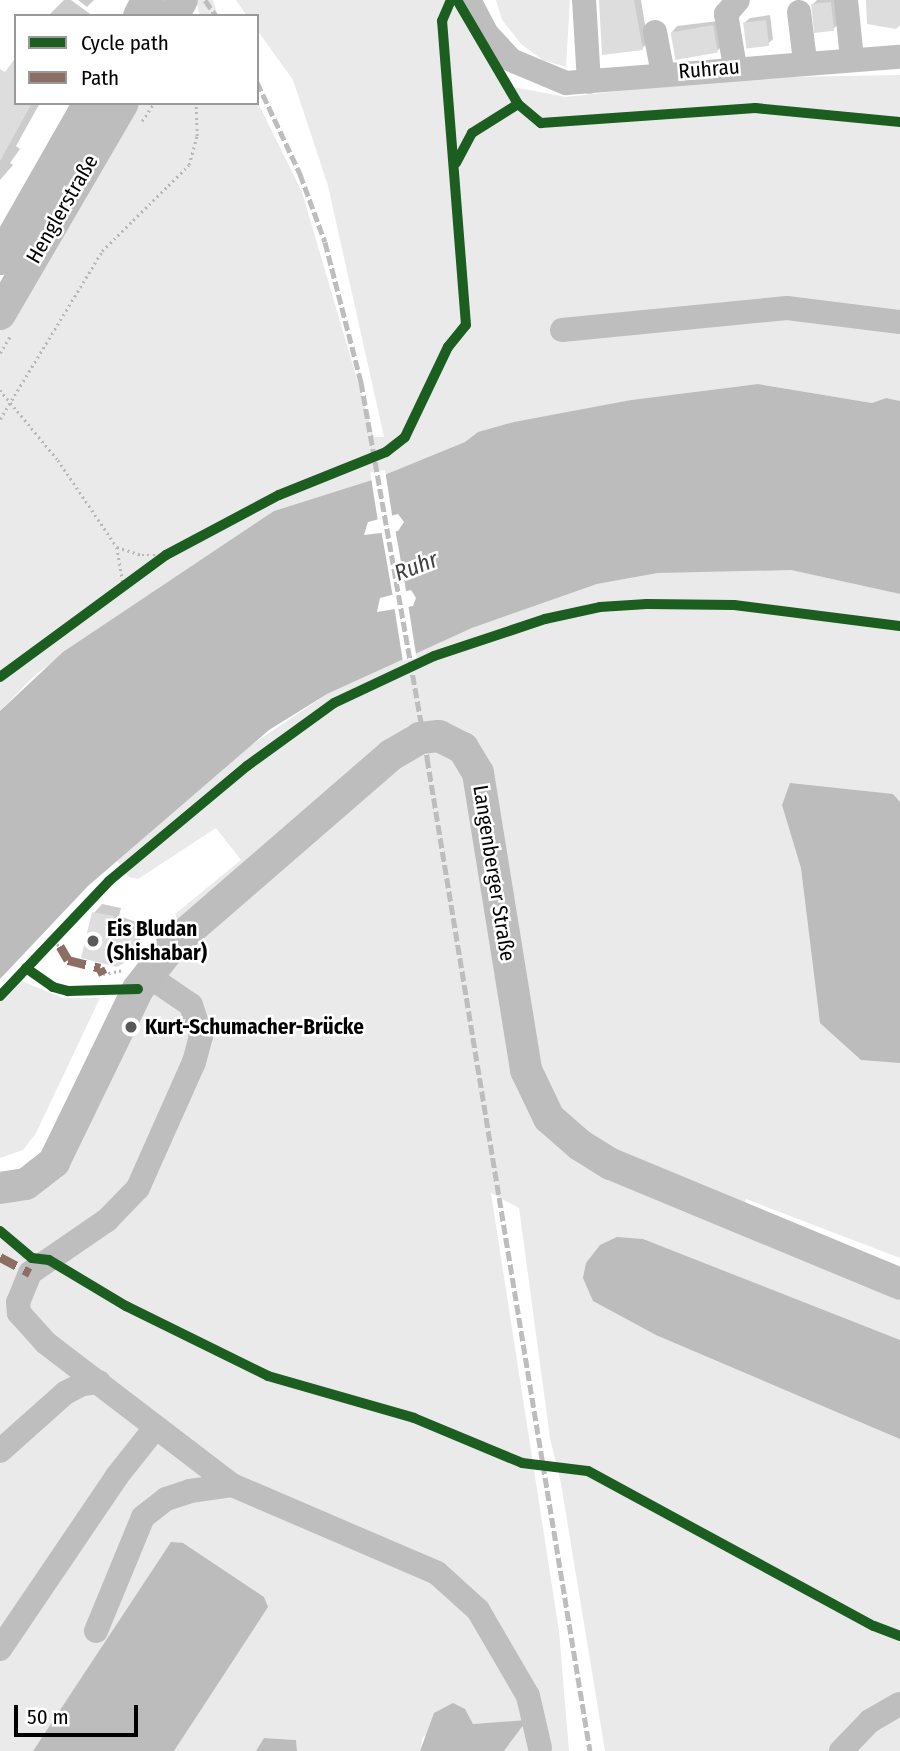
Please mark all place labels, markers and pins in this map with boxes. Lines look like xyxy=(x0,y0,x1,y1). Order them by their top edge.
place label: Eis Bludan (Shishabar) xyxy=(107,916,207,966)
marker: Eis Bludan (Shishabar) xyxy=(85,933,101,949)
place label: Kurt-Schumacher-Brücke xyxy=(145,1014,364,1040)
marker: Kurt-Schumacher-Brücke xyxy=(123,1019,139,1035)

